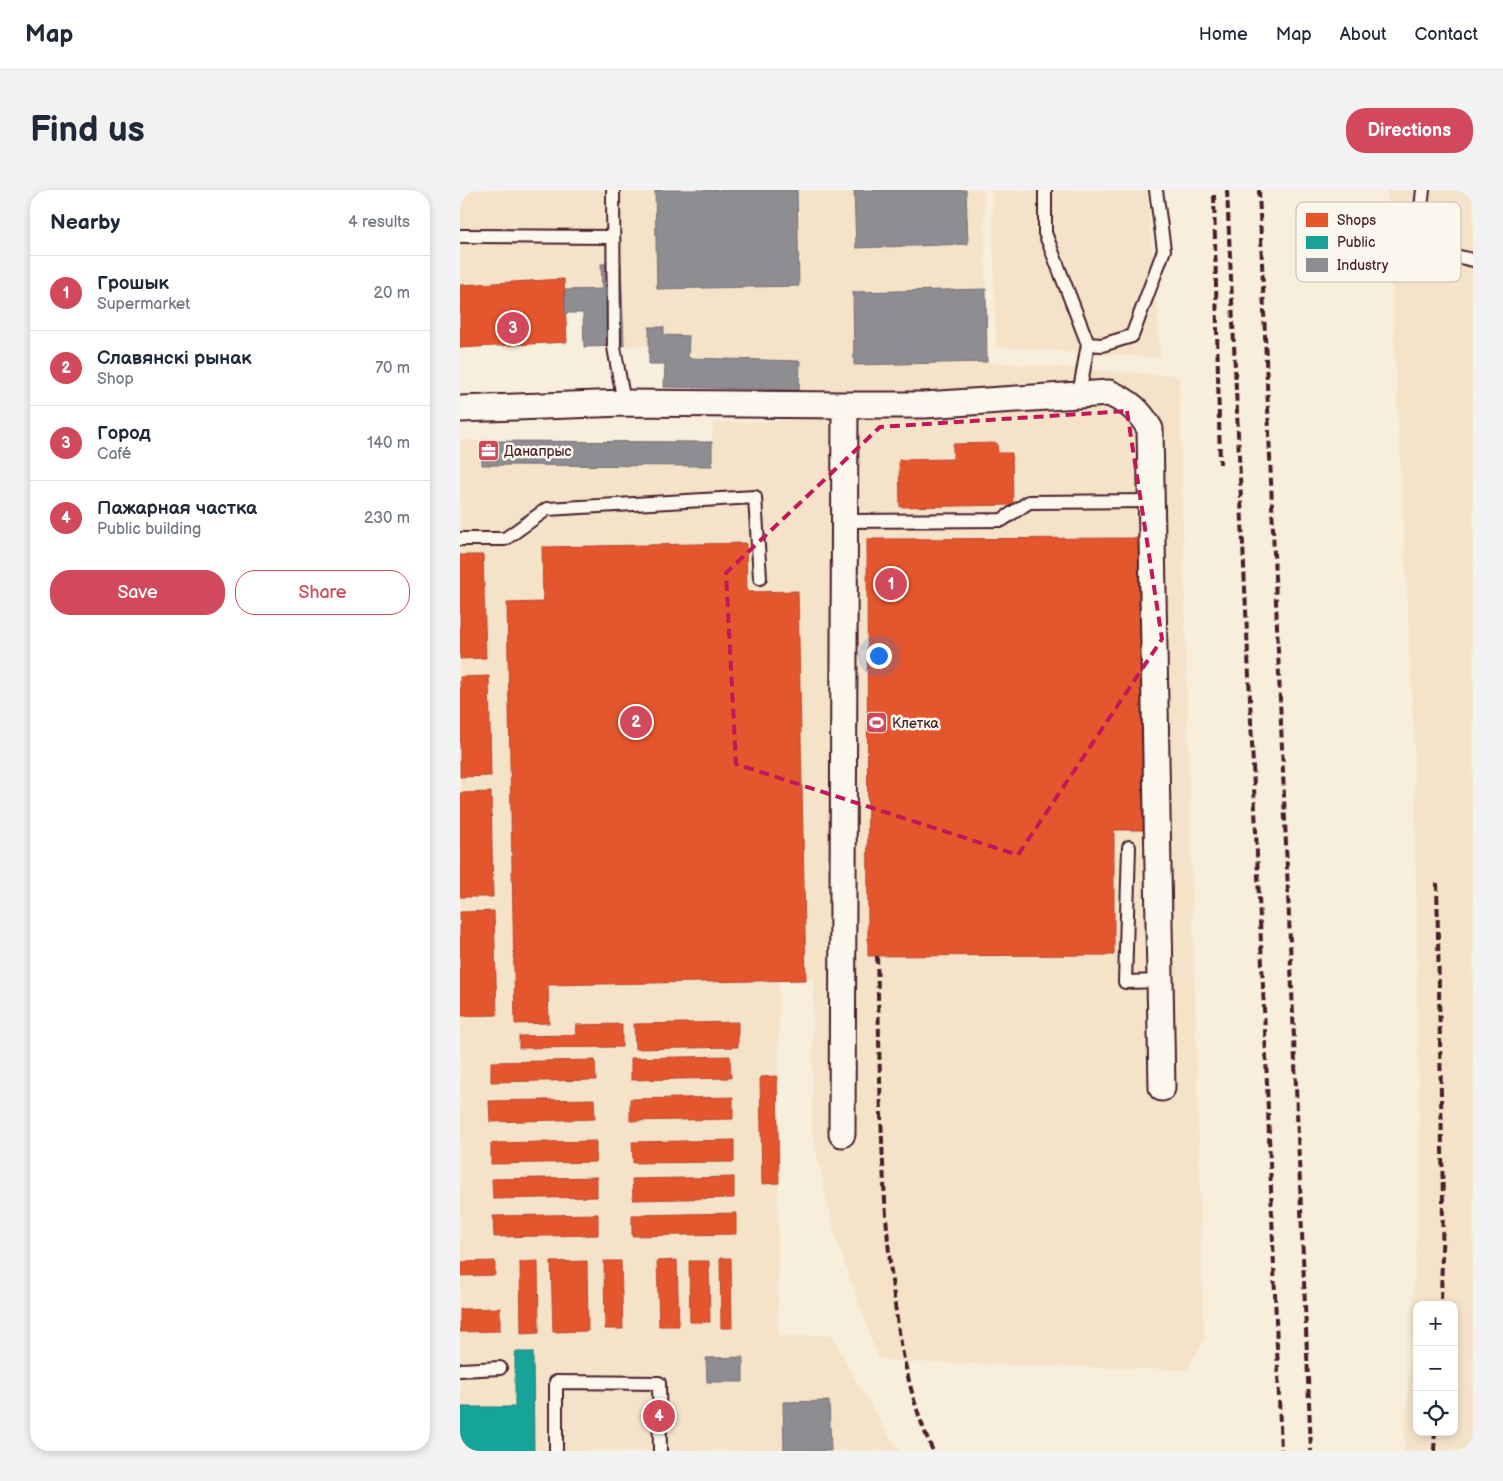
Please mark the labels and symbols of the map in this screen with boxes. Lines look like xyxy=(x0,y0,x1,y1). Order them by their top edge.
legend xyxy=(1296,202,1461,282)
text: Shops xyxy=(1337,212,1376,229)
text: Public xyxy=(1337,234,1375,251)
text: Industry xyxy=(1337,257,1389,274)
pin: 3 xyxy=(497,309,529,347)
office icon: Данапрыс xyxy=(476,439,500,463)
place label: Данапрыс xyxy=(504,443,571,460)
pin: 1 xyxy=(875,565,907,603)
your location xyxy=(866,643,892,669)
pin: 2 xyxy=(620,703,652,741)
sports icon: Клетка xyxy=(864,711,888,735)
place label: Клетка xyxy=(892,715,939,732)
pin: 4 xyxy=(643,1397,675,1435)

